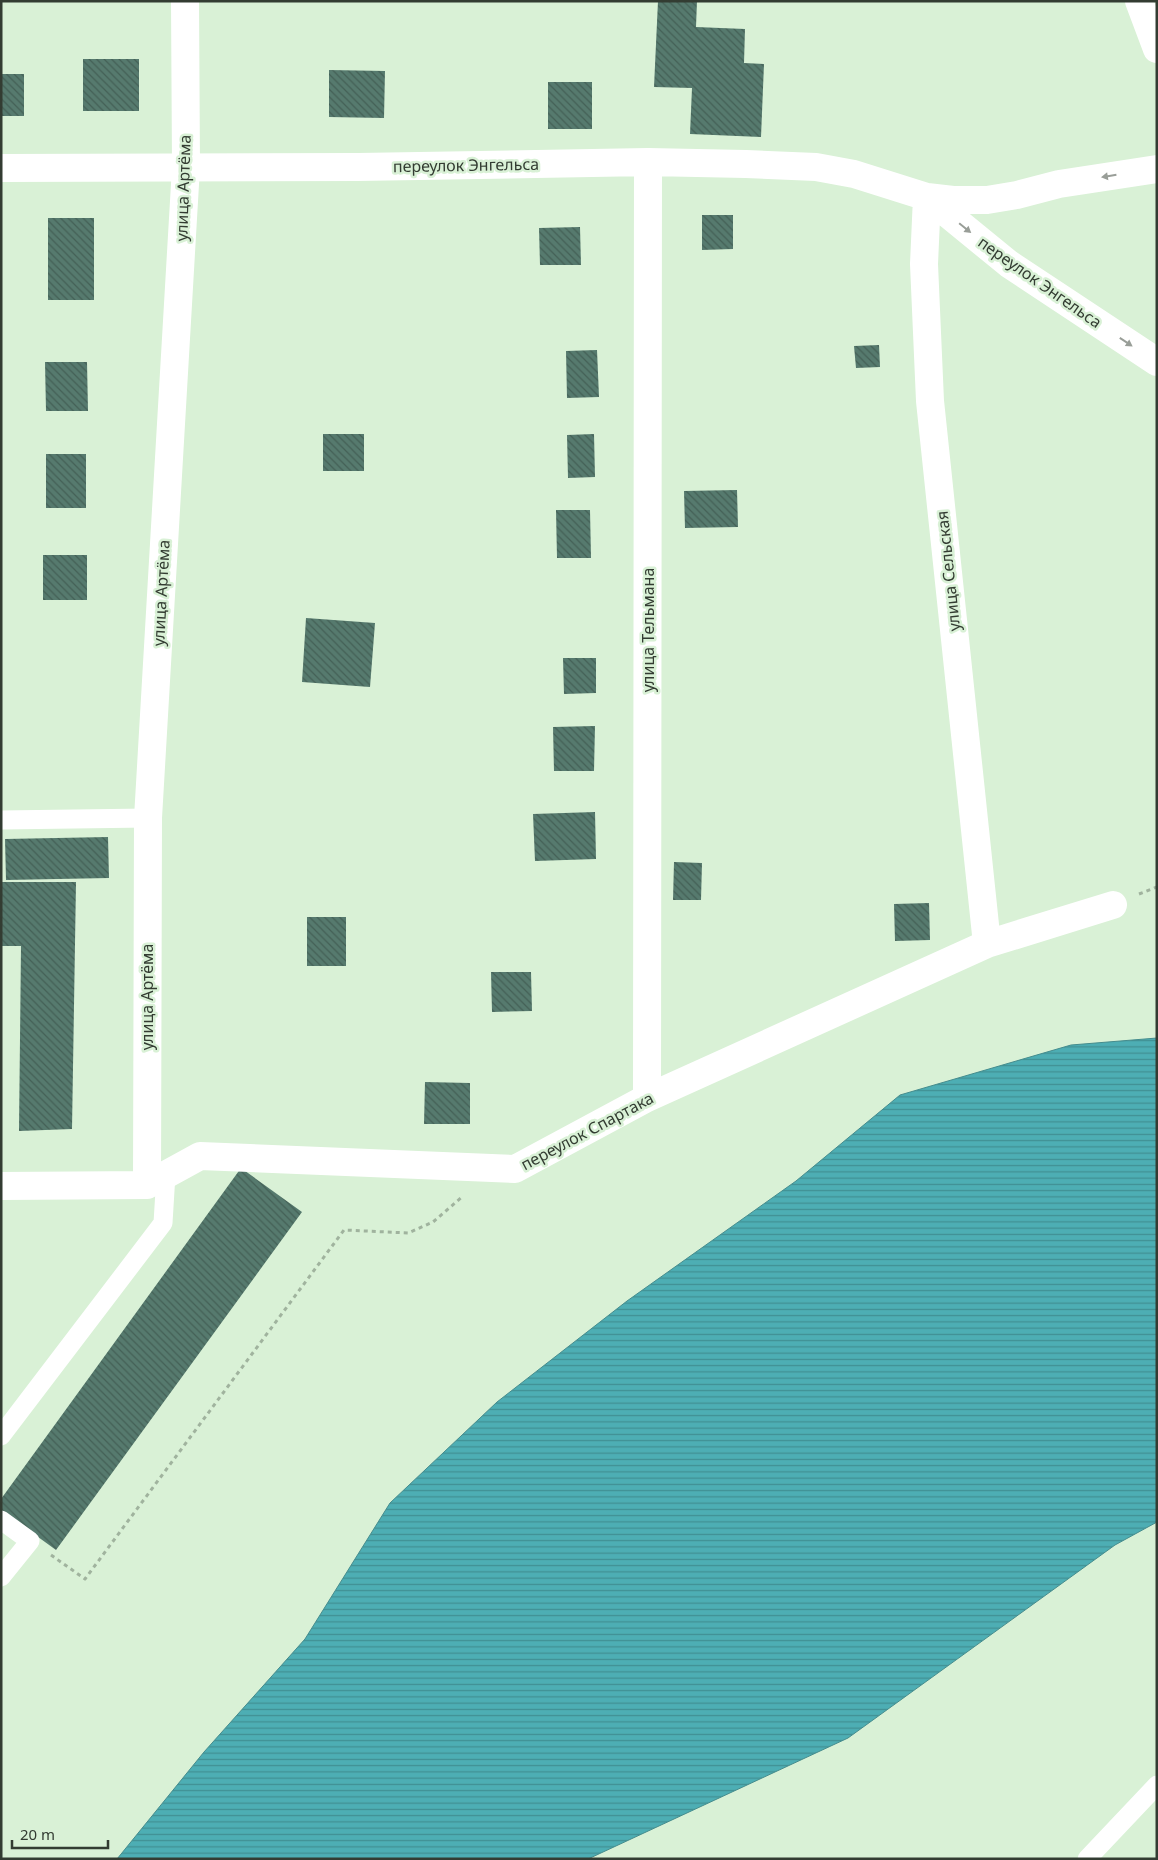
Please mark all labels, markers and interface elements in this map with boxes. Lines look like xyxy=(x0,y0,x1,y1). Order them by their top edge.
street label: улица Артёма xyxy=(170,134,196,242)
street label: переулок Энгельса xyxy=(393,153,539,177)
one-way arrow xyxy=(1100,173,1116,181)
one-way arrow xyxy=(958,222,971,233)
street label: переулок Энгельса xyxy=(974,231,1106,333)
one-way arrow xyxy=(1119,337,1133,347)
street label: улица Сельская xyxy=(931,510,965,632)
street label: улица Артёма xyxy=(147,539,175,647)
street label: улица Тельмана xyxy=(637,568,659,692)
street label: улица Артёма xyxy=(136,944,158,1050)
street label: переулок Спартака xyxy=(517,1087,657,1175)
scale bar xyxy=(12,1818,109,1850)
text: 20 m xyxy=(20,1824,55,1844)

